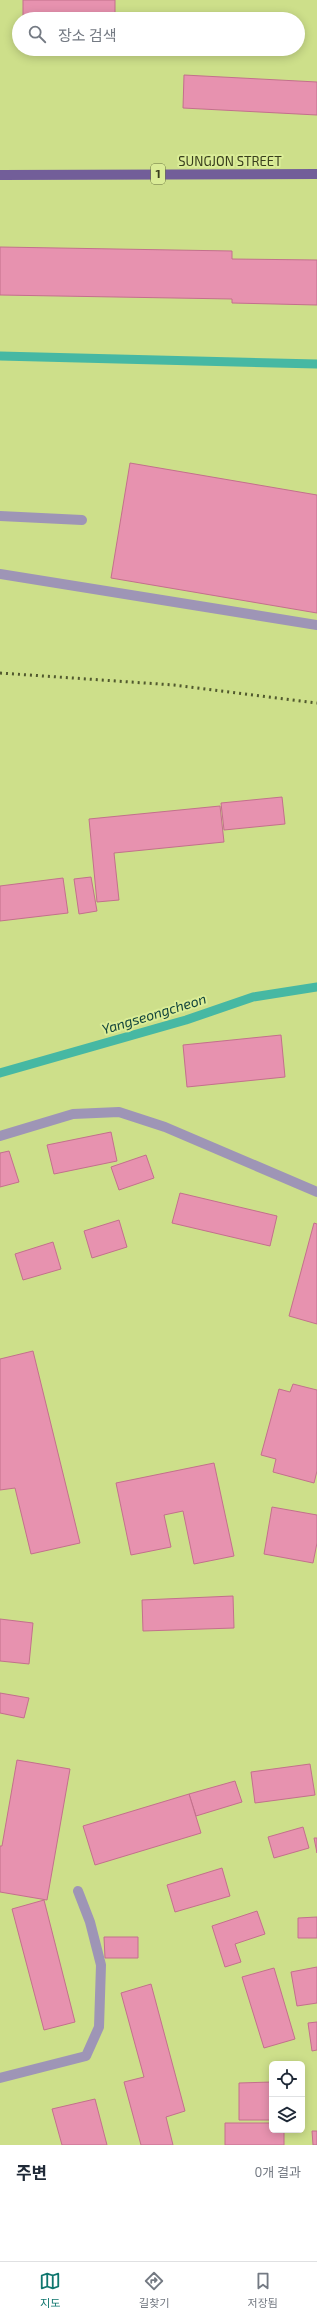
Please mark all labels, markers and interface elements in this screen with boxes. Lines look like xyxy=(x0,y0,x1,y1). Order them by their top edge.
search box xyxy=(12,12,305,56)
icon: search xyxy=(26,23,48,45)
text: 장소 검색 xyxy=(58,26,117,44)
street label: SUNGJON STREET xyxy=(178,153,282,169)
road number: 1 xyxy=(151,164,165,184)
water label: Yangseongcheon xyxy=(100,990,208,1037)
map controls xyxy=(269,2061,305,2133)
button: locate xyxy=(269,2061,305,2097)
button: layers xyxy=(269,2097,305,2133)
text: 주변 xyxy=(16,2162,47,2182)
text: 0개 결과 xyxy=(254,2164,301,2180)
tab: 지도 xyxy=(39,2270,61,2310)
tab: 길찾기 xyxy=(139,2270,169,2310)
tab: 저장됨 xyxy=(248,2270,278,2310)

